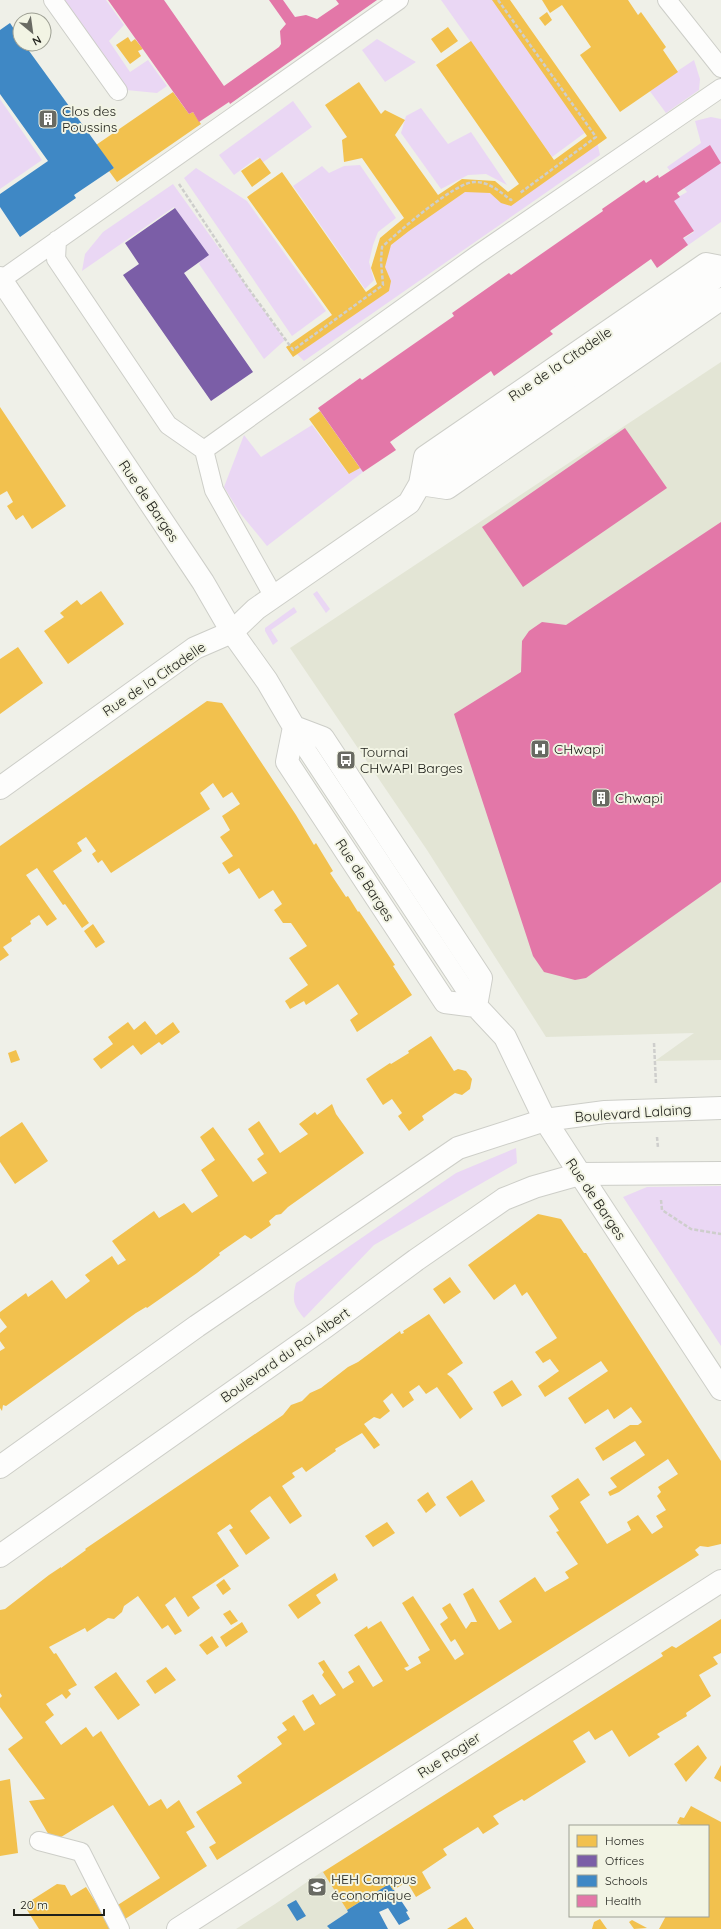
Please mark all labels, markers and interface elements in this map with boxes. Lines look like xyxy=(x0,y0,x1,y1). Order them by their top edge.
north arrow xyxy=(12,12,52,52)
text: N xyxy=(30,33,44,49)
place label: Clos des Poussins xyxy=(62,102,117,136)
building icon: Clos des Poussins xyxy=(37,108,59,130)
street label: Rue de la Citadelle xyxy=(505,323,615,405)
street label: Rue de Barges xyxy=(115,457,183,545)
street label: Rue de la Citadelle xyxy=(99,638,209,720)
hospital icon: CHwapi xyxy=(529,738,551,760)
place label: CHwapi xyxy=(554,740,604,758)
place label: Tournai CHWAPI Barges xyxy=(360,743,463,777)
bus stop icon: Tournai CHWAPI Barges xyxy=(335,749,357,771)
building icon: Chwapi xyxy=(590,787,612,809)
place label: Chwapi xyxy=(615,789,663,807)
street label: Rue de Barges xyxy=(332,835,398,925)
street label: Boulevard Lalaing xyxy=(574,1100,692,1126)
street label: Rue de Barges xyxy=(562,1155,630,1243)
street label: Boulevard du Roi Albert xyxy=(217,1303,353,1406)
street label: Rue Rogier xyxy=(414,1728,484,1782)
legend xyxy=(569,1825,709,1917)
text: Homes xyxy=(605,1833,645,1848)
text: Offices xyxy=(605,1853,644,1868)
place label: HEH Campus économique xyxy=(331,1870,416,1904)
text: Schools xyxy=(605,1873,648,1888)
school or university icon: HEH Campus économique xyxy=(306,1876,328,1898)
scale bar xyxy=(14,1891,104,1917)
text: Health xyxy=(605,1893,641,1908)
text: 20 m xyxy=(20,1897,48,1912)

